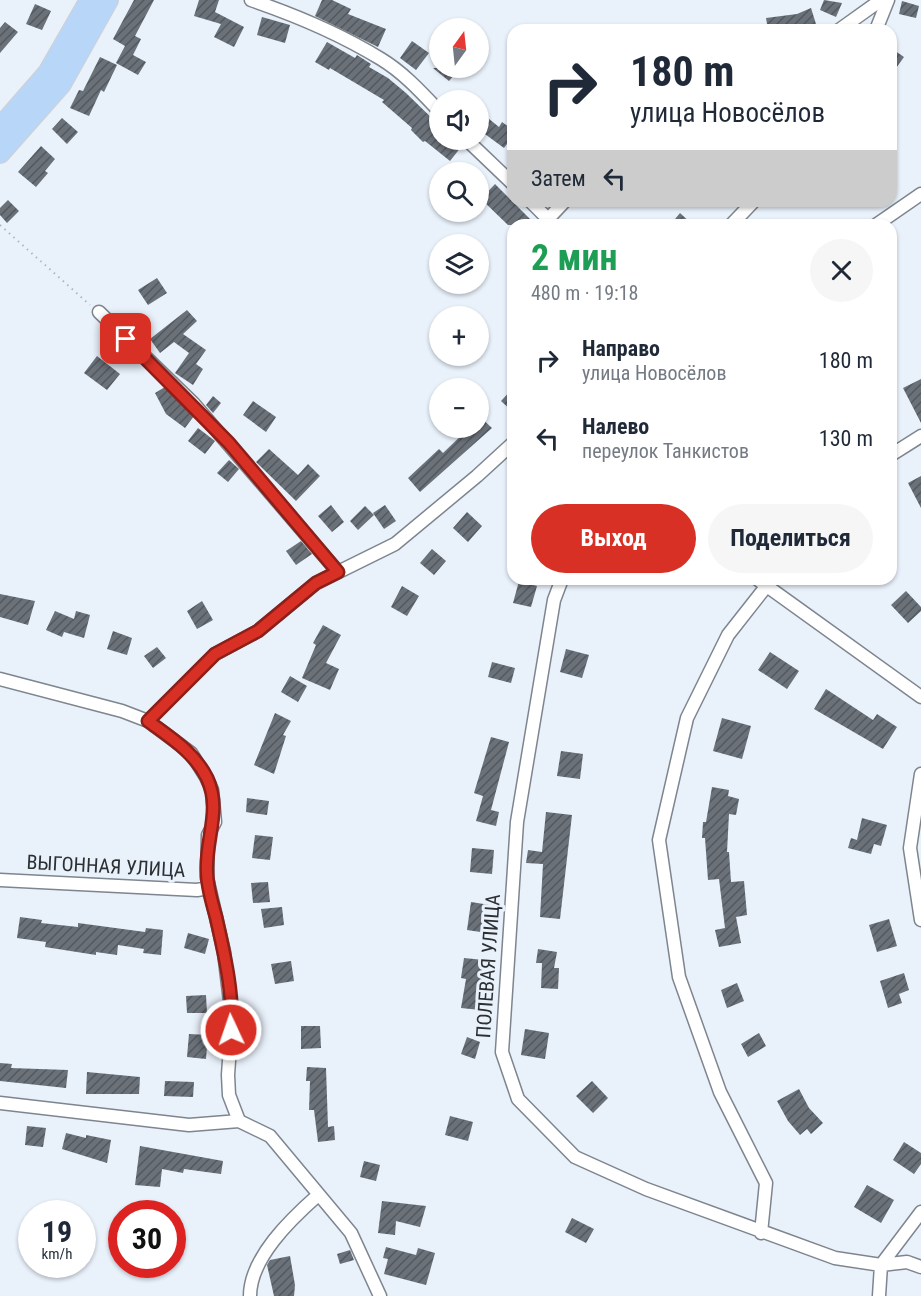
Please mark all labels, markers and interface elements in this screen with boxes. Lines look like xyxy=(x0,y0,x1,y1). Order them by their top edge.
north arrow xyxy=(429,18,489,78)
map controls xyxy=(429,18,489,438)
text: 180 m xyxy=(630,47,735,96)
icon: right xyxy=(531,48,609,126)
button: sound xyxy=(429,90,489,150)
text: улица Новосёлов xyxy=(630,97,825,129)
button: search xyxy=(429,162,489,222)
icon: left xyxy=(598,162,631,195)
text: Затем xyxy=(531,166,586,191)
button: layers xyxy=(429,234,489,294)
text: 2 мин xyxy=(531,237,617,279)
button: close xyxy=(810,239,873,302)
text: 480 m · 19:18 xyxy=(531,281,638,305)
button: + xyxy=(429,306,489,366)
pin xyxy=(100,313,151,364)
icon: arrive xyxy=(109,322,142,355)
text: Направо xyxy=(582,336,660,361)
icon: right xyxy=(531,344,564,377)
text: 180 m xyxy=(819,348,873,373)
text: улица Новосёлов xyxy=(582,361,726,385)
button: − xyxy=(429,378,489,438)
text: Налево xyxy=(582,414,649,439)
icon: left xyxy=(531,422,564,455)
text: 130 m xyxy=(819,426,873,451)
text: переулок Танкистов xyxy=(582,439,749,463)
button: Выход xyxy=(531,504,696,573)
button: Поделиться xyxy=(708,504,873,573)
street label: ВЫГОННАЯ УЛИЦА xyxy=(26,850,187,882)
street label: ПОЛЕВАЯ УЛИЦА xyxy=(471,893,505,1039)
position arrow xyxy=(199,998,263,1062)
speed limit sign: 30 xyxy=(108,1200,186,1278)
text: 19 xyxy=(42,1214,72,1249)
text: km/h xyxy=(42,1245,72,1263)

